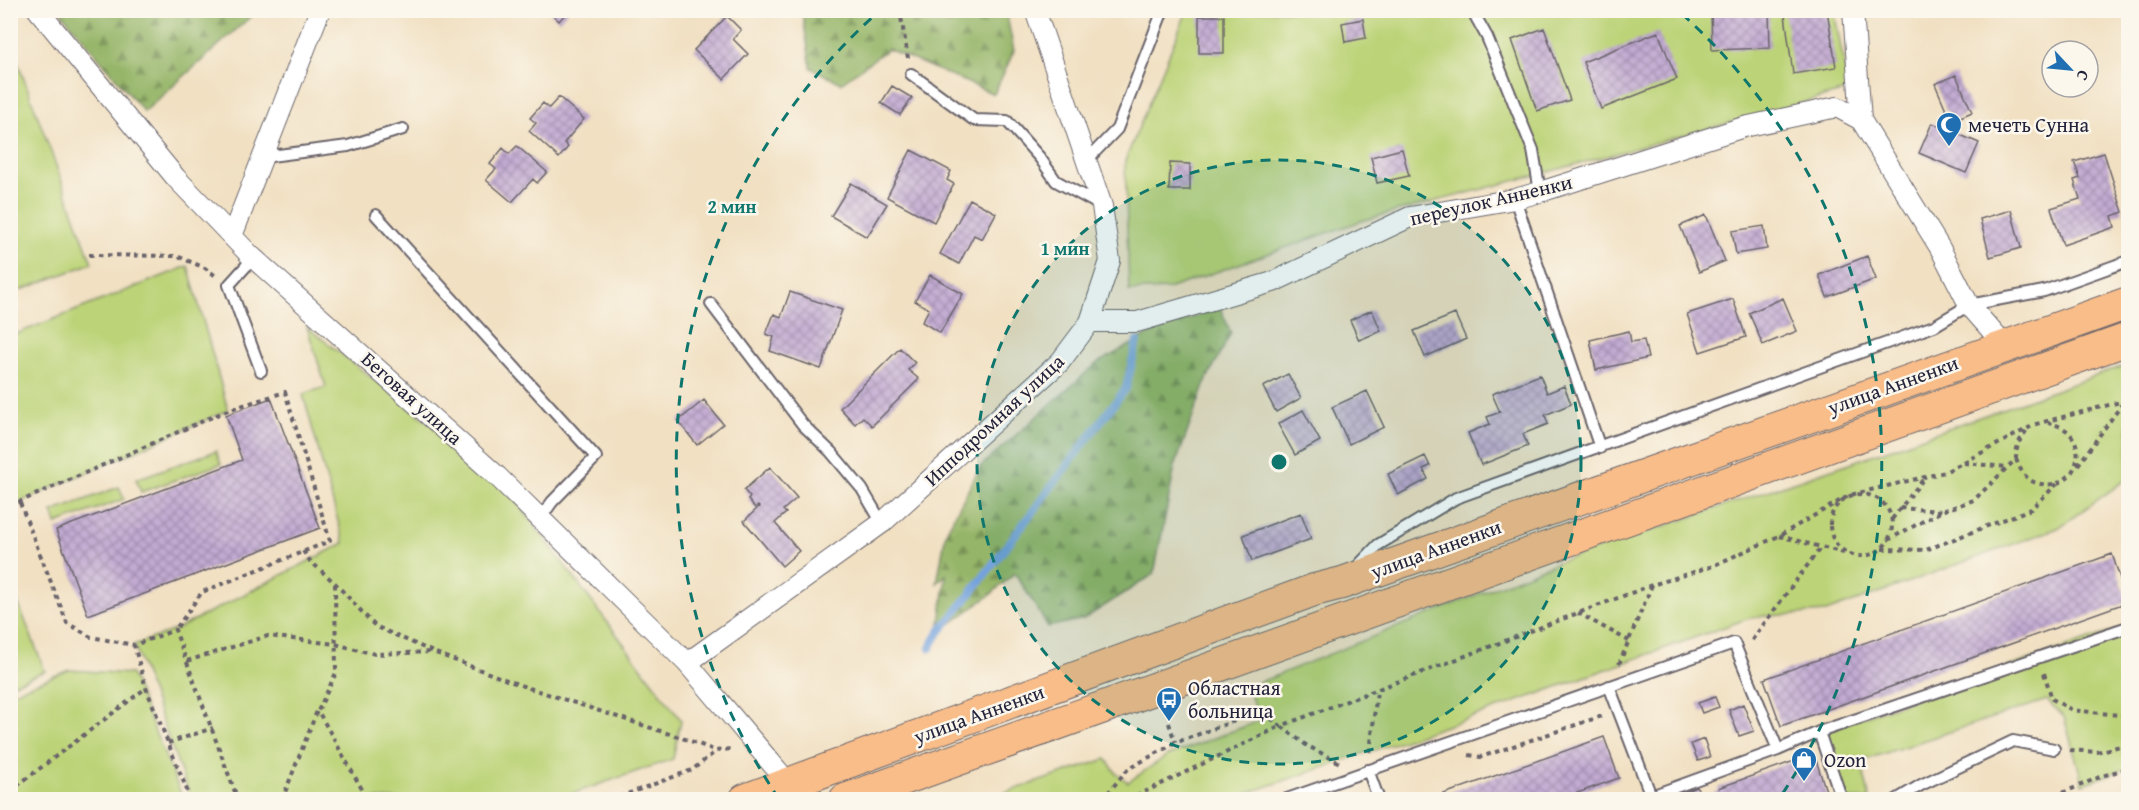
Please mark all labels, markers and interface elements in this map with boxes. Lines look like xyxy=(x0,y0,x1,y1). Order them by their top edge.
north arrow xyxy=(2040,39,2100,99)
text: С xyxy=(2071,66,2096,85)
mosque icon: мечеть Сунна xyxy=(1934,110,1964,148)
place label: мечеть Сунна xyxy=(1968,110,2090,139)
street label: переулок Анненки xyxy=(1407,167,1575,232)
text: 2 мин xyxy=(707,193,757,220)
text: 1 мин xyxy=(1040,235,1090,262)
street label: Беговая улица xyxy=(355,344,470,451)
street label: Ипподромная улица xyxy=(917,347,1070,492)
street label: улица Анненки xyxy=(1823,347,1962,422)
centre of rings xyxy=(1269,452,1289,472)
street label: улица Анненки xyxy=(1366,511,1505,586)
place label: Областная больница xyxy=(1188,673,1281,725)
street label: улица Анненки xyxy=(909,676,1048,751)
bus stop icon: Областная больница xyxy=(1154,685,1184,723)
shop icon: Ozon xyxy=(1789,745,1819,783)
place label: Ozon xyxy=(1824,745,1866,774)

